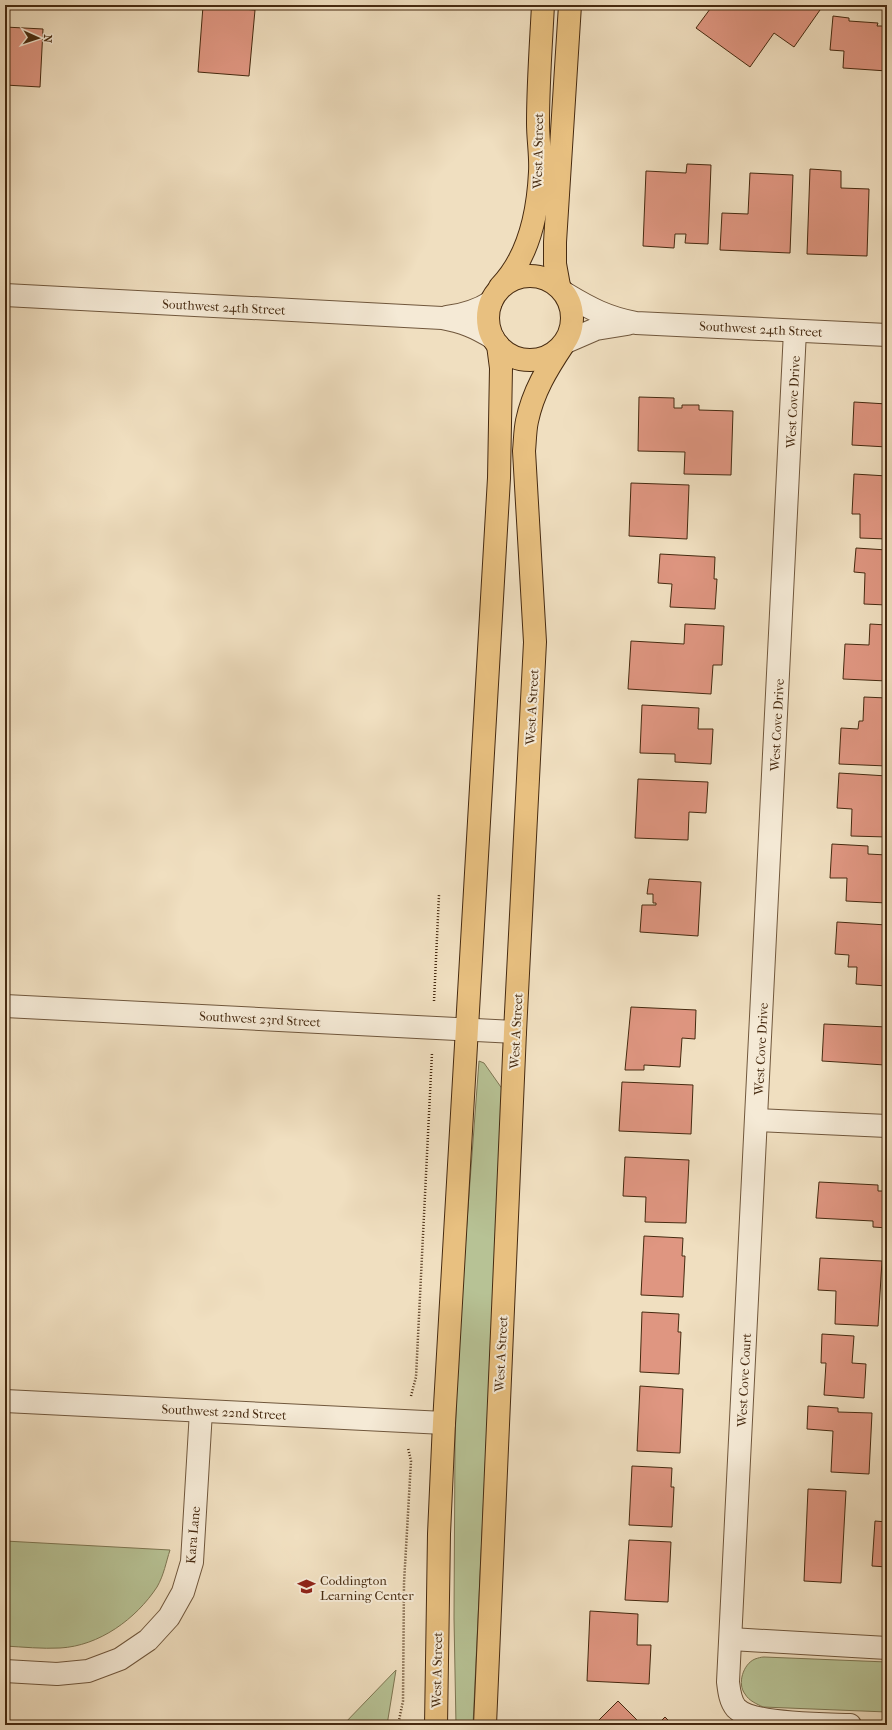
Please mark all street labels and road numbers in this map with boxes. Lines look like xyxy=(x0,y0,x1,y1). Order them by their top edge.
street label: West A Street xyxy=(530,112,546,190)
street label: Southwest 24th Street xyxy=(162,296,286,318)
street label: Southwest 24th Street xyxy=(699,318,823,340)
street label: West Cove Drive xyxy=(783,355,803,450)
street label: West A Street xyxy=(522,668,541,746)
street label: West Cove Drive xyxy=(767,678,787,773)
street label: West A Street xyxy=(506,992,525,1070)
street label: West Cove Drive xyxy=(751,1002,771,1097)
street label: Southwest 23rd Street xyxy=(199,1008,322,1030)
street label: West A Street xyxy=(491,1315,510,1393)
street label: West Cove Court xyxy=(734,1332,754,1428)
street label: Southwest 22nd Street xyxy=(161,1401,287,1423)
street label: Kara Lane xyxy=(183,1505,203,1564)
street label: West A Street xyxy=(429,1631,445,1709)

